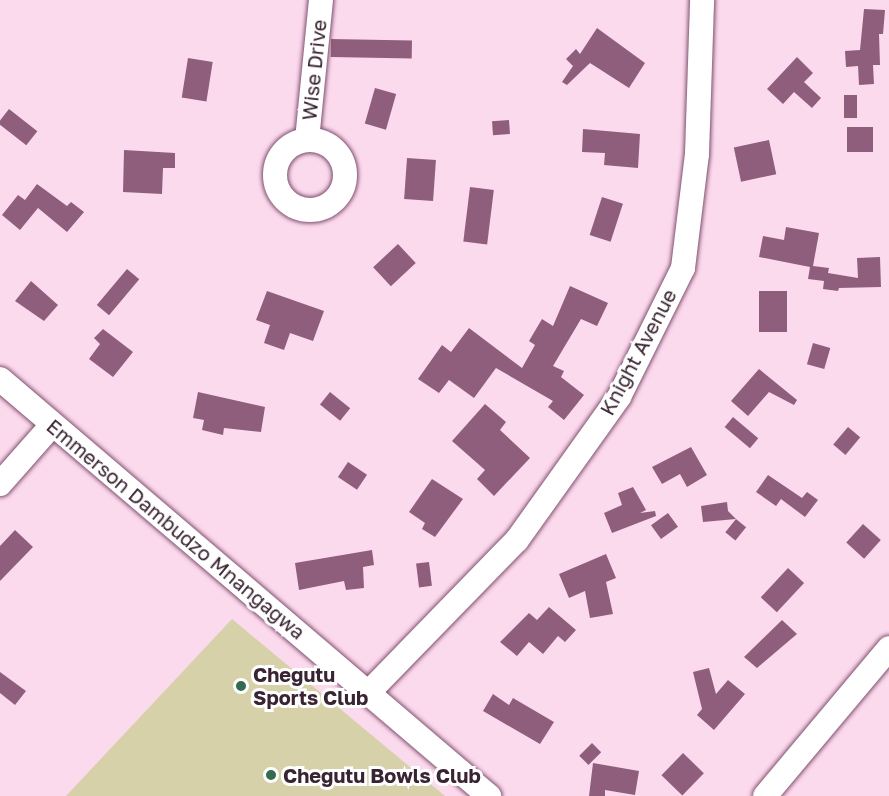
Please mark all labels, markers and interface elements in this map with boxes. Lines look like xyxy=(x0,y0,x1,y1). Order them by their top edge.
street label: Wise Drive xyxy=(297,18,331,122)
street label: Knight Avenue xyxy=(595,285,681,419)
street label: Emmerson Dambudzo Mnangagwa xyxy=(42,414,310,644)
place label: Chegutu Sports Club xyxy=(253,662,368,709)
marker: Chegutu Sports Club xyxy=(234,679,248,693)
place label: Chegutu Bowls Club xyxy=(283,763,481,787)
marker: Chegutu Bowls Club xyxy=(264,768,278,782)

